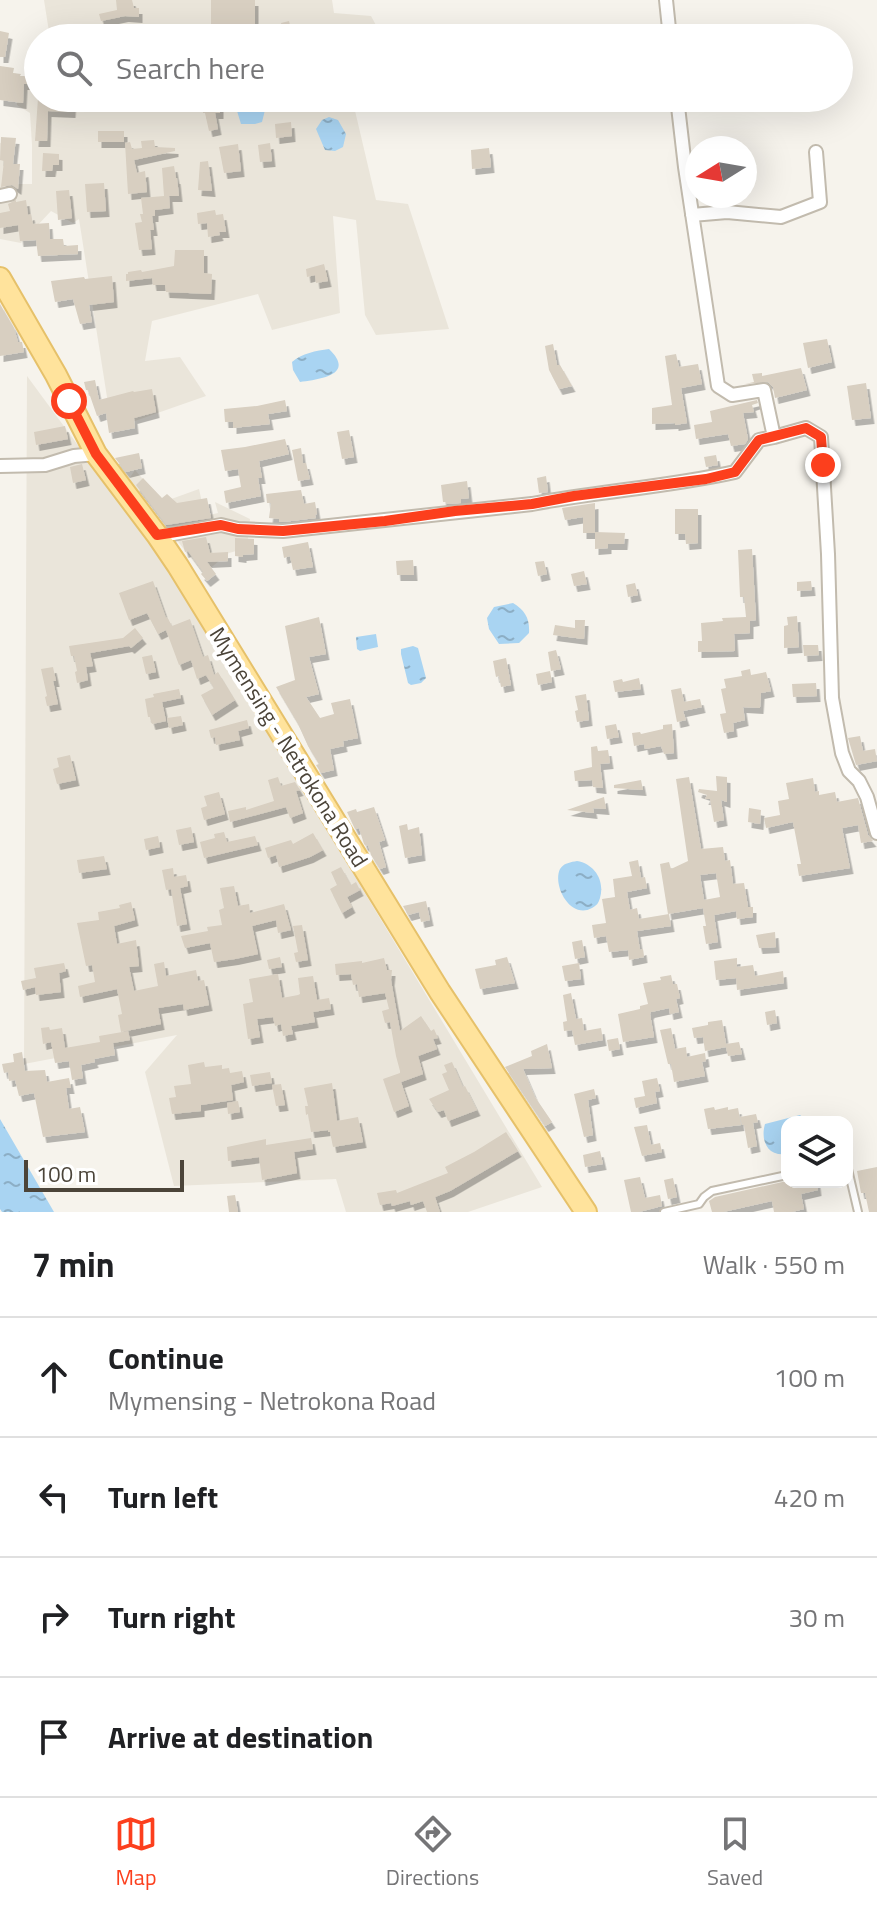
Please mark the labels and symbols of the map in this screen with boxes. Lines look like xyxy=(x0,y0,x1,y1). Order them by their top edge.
north arrow xyxy=(685,136,757,208)
route start xyxy=(51,383,87,419)
route end xyxy=(805,447,841,483)
street label: Mymensing - Netrokona Road xyxy=(201,620,377,874)
scale bar xyxy=(24,1156,184,1192)

